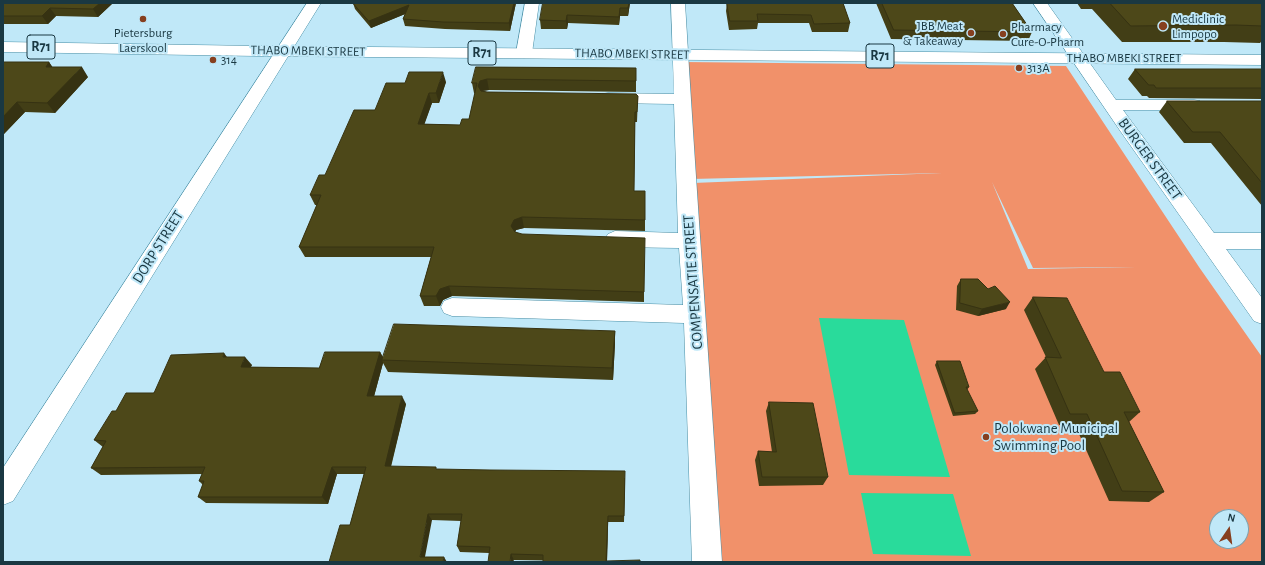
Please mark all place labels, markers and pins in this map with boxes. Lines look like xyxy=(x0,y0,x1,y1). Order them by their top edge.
place label: Mediclinic Limpopo xyxy=(1172,11,1224,42)
marker: Pietersburg Laerskool xyxy=(138,14,148,24)
place label: JBB Meat & Takeaway xyxy=(903,18,963,49)
place label: Pharmacy Cure-O-Pharm xyxy=(1011,19,1084,50)
marker: Mediclinic Limpopo xyxy=(1157,20,1169,32)
place label: Pietersburg Laerskool xyxy=(114,25,172,56)
marker: JBB Meat & Takeaway xyxy=(966,28,976,38)
marker: Pharmacy Cure-O-Pharm xyxy=(998,29,1008,39)
place label: 314 xyxy=(221,52,237,68)
marker: 314 xyxy=(208,55,218,65)
place label: 313A xyxy=(1027,60,1050,76)
marker: 313A xyxy=(1014,63,1024,73)
place label: Polokwane Municipal Swimming Pool xyxy=(994,419,1118,454)
marker: Polokwane Municipal Swimming Pool xyxy=(981,432,991,442)

